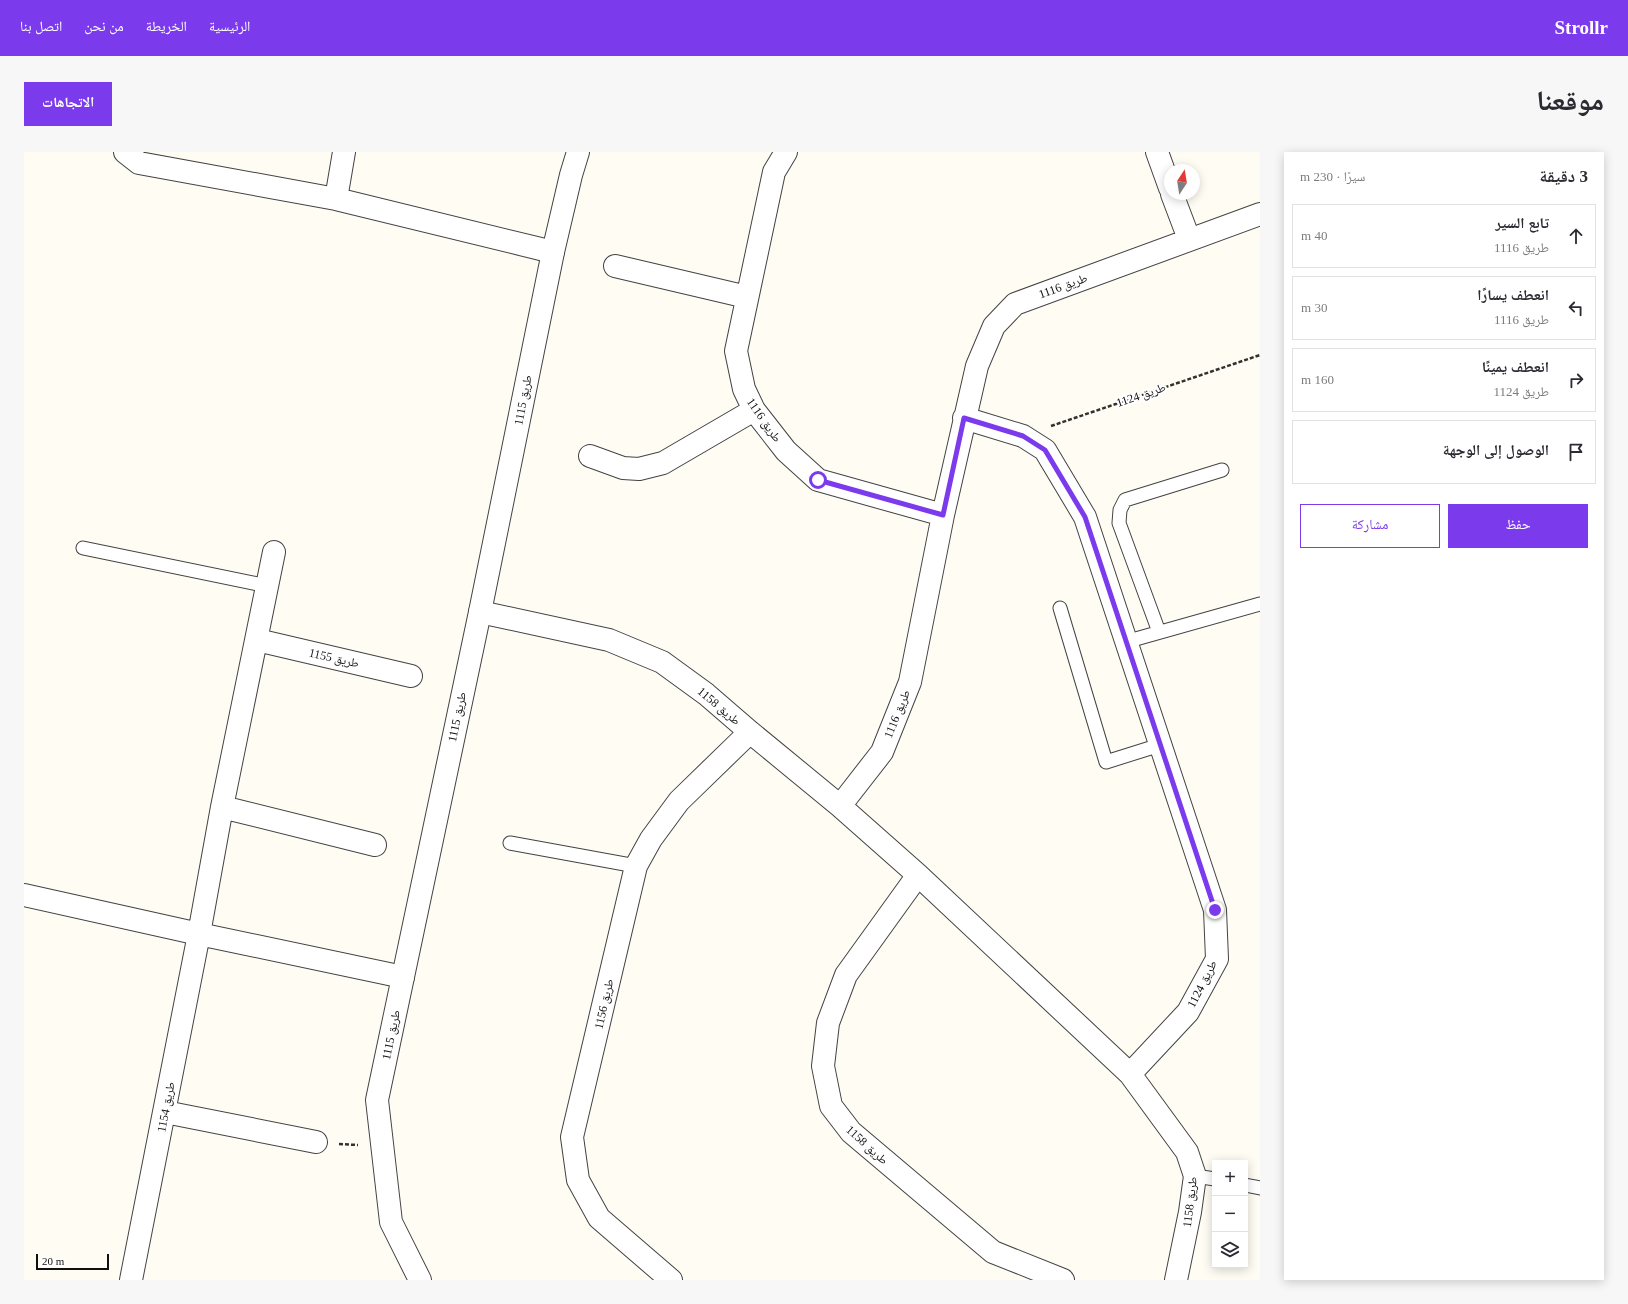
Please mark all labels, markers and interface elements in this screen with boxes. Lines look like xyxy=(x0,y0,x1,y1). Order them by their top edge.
text: Strollr xyxy=(1555,17,1608,38)
text: اتصل بنا xyxy=(20,19,62,34)
text: من نحن xyxy=(84,19,124,34)
text: الخريطة xyxy=(146,19,187,34)
text: الرئيسية xyxy=(209,19,250,34)
button: الاتجاهات xyxy=(24,82,112,126)
text: موقعنا xyxy=(1536,85,1604,116)
north arrow xyxy=(1164,164,1200,200)
text: 3 دقيقة xyxy=(1540,167,1588,186)
text: سيرًا · 230 m xyxy=(1300,169,1365,184)
text: تابع السير xyxy=(1495,215,1549,231)
icon: ahead xyxy=(1565,225,1587,247)
text: 40 m xyxy=(1301,228,1327,243)
text: طريق 1116 xyxy=(1494,240,1549,255)
street label: طريق 1116 xyxy=(1037,271,1089,301)
text: انعطف يسارًا xyxy=(1477,287,1549,303)
icon: left xyxy=(1565,297,1587,319)
text: 30 m xyxy=(1301,300,1327,315)
text: طريق 1116 xyxy=(1494,312,1549,327)
text: انعطف يمينًا xyxy=(1482,359,1549,375)
icon: right xyxy=(1565,369,1587,391)
text: 160 m xyxy=(1301,372,1334,387)
street label: طريق 1115 xyxy=(511,374,535,426)
street label: طريق 1124 xyxy=(1115,380,1168,410)
text: طريق 1124 xyxy=(1494,384,1549,399)
street label: طريق 1116 xyxy=(744,395,784,445)
icon: arrive xyxy=(1565,441,1587,463)
text: الوصول إلى الوجهة xyxy=(1443,442,1549,458)
route start xyxy=(809,471,827,489)
button: مشاركة xyxy=(1300,504,1440,548)
button: حفظ xyxy=(1448,504,1588,548)
street label: طريق 1155 xyxy=(307,645,361,671)
street label: طريق 1158 xyxy=(695,684,743,728)
street label: طريق 1116 xyxy=(881,688,913,740)
street label: طريق 1115 xyxy=(445,691,469,743)
route end xyxy=(1206,901,1224,919)
street label: طريق 1124 xyxy=(1184,958,1220,1010)
street label: طريق 1156 xyxy=(591,977,617,1031)
street label: طريق 1115 xyxy=(379,1009,403,1061)
street label: طريق 1154 xyxy=(154,1080,178,1133)
street label: طريق 1158 xyxy=(843,1123,891,1168)
map controls xyxy=(1212,1160,1248,1268)
button: + xyxy=(1212,1160,1248,1196)
street label: طريق 1158 xyxy=(1180,1176,1200,1228)
button: − xyxy=(1212,1196,1248,1232)
button: layers xyxy=(1212,1232,1248,1268)
scale bar xyxy=(36,1252,109,1271)
text: 20 m xyxy=(42,1255,64,1267)

